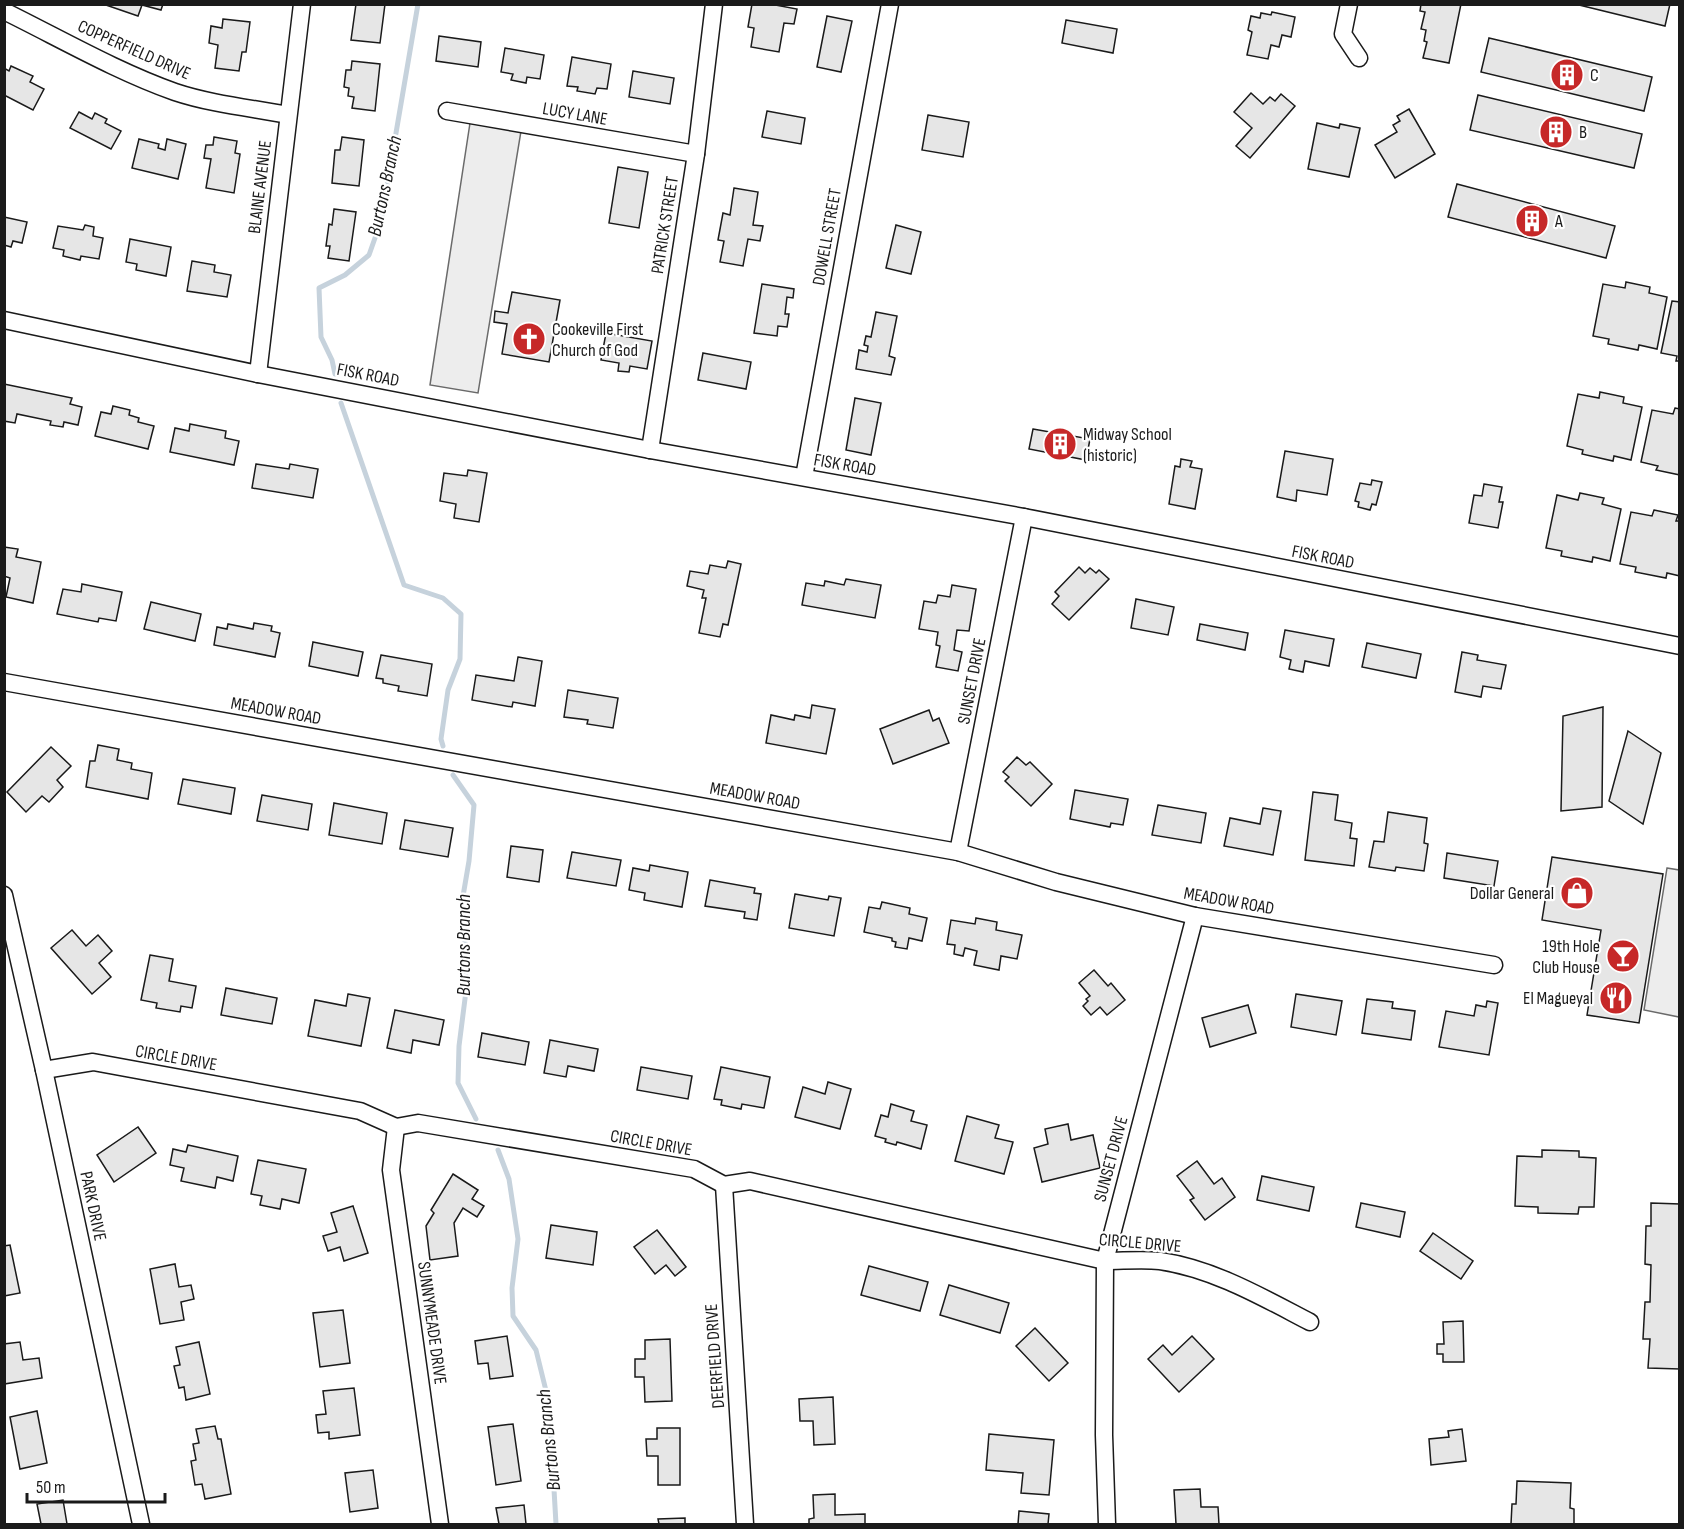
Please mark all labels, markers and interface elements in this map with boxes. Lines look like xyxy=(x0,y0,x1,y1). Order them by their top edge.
street label: COPPERFIELD DRIVE xyxy=(74,16,194,84)
building icon: C xyxy=(1549,57,1585,93)
place label: C xyxy=(1590,65,1599,86)
street label: LUCY LANE xyxy=(541,98,609,130)
building icon: B xyxy=(1538,114,1574,150)
place label: B xyxy=(1579,122,1587,143)
water label: Burtons Branch xyxy=(363,134,407,238)
street label: BLAINE AVENUE xyxy=(244,139,276,235)
street label: PATRICK STREET xyxy=(647,175,683,275)
street label: DOWELL STREET xyxy=(808,187,846,287)
building icon: A xyxy=(1514,203,1550,239)
place label: A xyxy=(1554,211,1563,232)
place label: Cookeville First Church of God xyxy=(552,319,644,361)
church icon: Cookeville First Church of God xyxy=(511,321,547,357)
street label: FISK ROAD xyxy=(335,359,401,391)
place label: Midway School (historic) xyxy=(1083,424,1172,466)
building icon: Midway School (historic) xyxy=(1042,426,1078,462)
street label: FISK ROAD xyxy=(812,449,878,481)
street label: FISK ROAD xyxy=(1290,541,1356,573)
street label: SUNSET DRIVE xyxy=(953,636,991,726)
street label: MEADOW ROAD xyxy=(229,693,323,729)
street label: MEADOW ROAD xyxy=(708,778,802,814)
shop icon: Dollar General xyxy=(1559,875,1595,911)
street label: MEADOW ROAD xyxy=(1182,883,1276,919)
place label: Dollar General xyxy=(1470,883,1554,904)
water label: Burtons Branch xyxy=(452,894,476,996)
place label: 19th Hole Club House xyxy=(1532,936,1600,978)
bar icon: 19th Hole Club House xyxy=(1605,938,1641,974)
restaurant icon: El Magueyal xyxy=(1598,980,1634,1016)
place label: El Magueyal xyxy=(1523,988,1593,1009)
street label: CIRCLE DRIVE xyxy=(134,1040,218,1076)
street label: SUNSET DRIVE xyxy=(1090,1114,1132,1204)
street label: CIRCLE DRIVE xyxy=(609,1125,693,1161)
street label: PARK DRIVE xyxy=(75,1169,111,1243)
street label: CIRCLE DRIVE xyxy=(1098,1229,1182,1257)
street label: SUNNYMEADE DRIVE xyxy=(413,1260,451,1386)
street label: DEERFIELD DRIVE xyxy=(701,1303,729,1409)
water label: Burtons Branch xyxy=(532,1388,566,1492)
scale bar xyxy=(27,1466,165,1504)
text: 50 m xyxy=(36,1477,66,1498)

